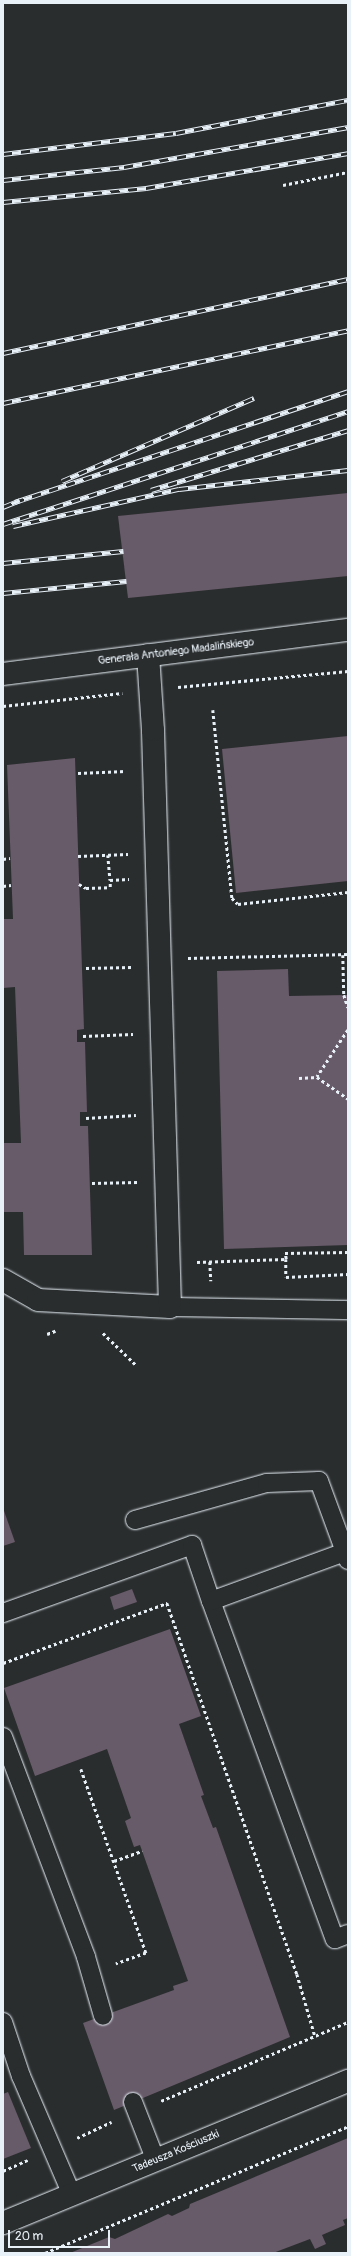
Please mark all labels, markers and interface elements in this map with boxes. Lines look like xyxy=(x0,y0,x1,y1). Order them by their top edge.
street label: Generała Antoniego Madalińskiego xyxy=(97,636,255,668)
street label: Tadeusza Kościuszki xyxy=(131,2128,221,2176)
scale bar xyxy=(10,2222,112,2248)
text: 20 m xyxy=(15,2229,43,2244)

